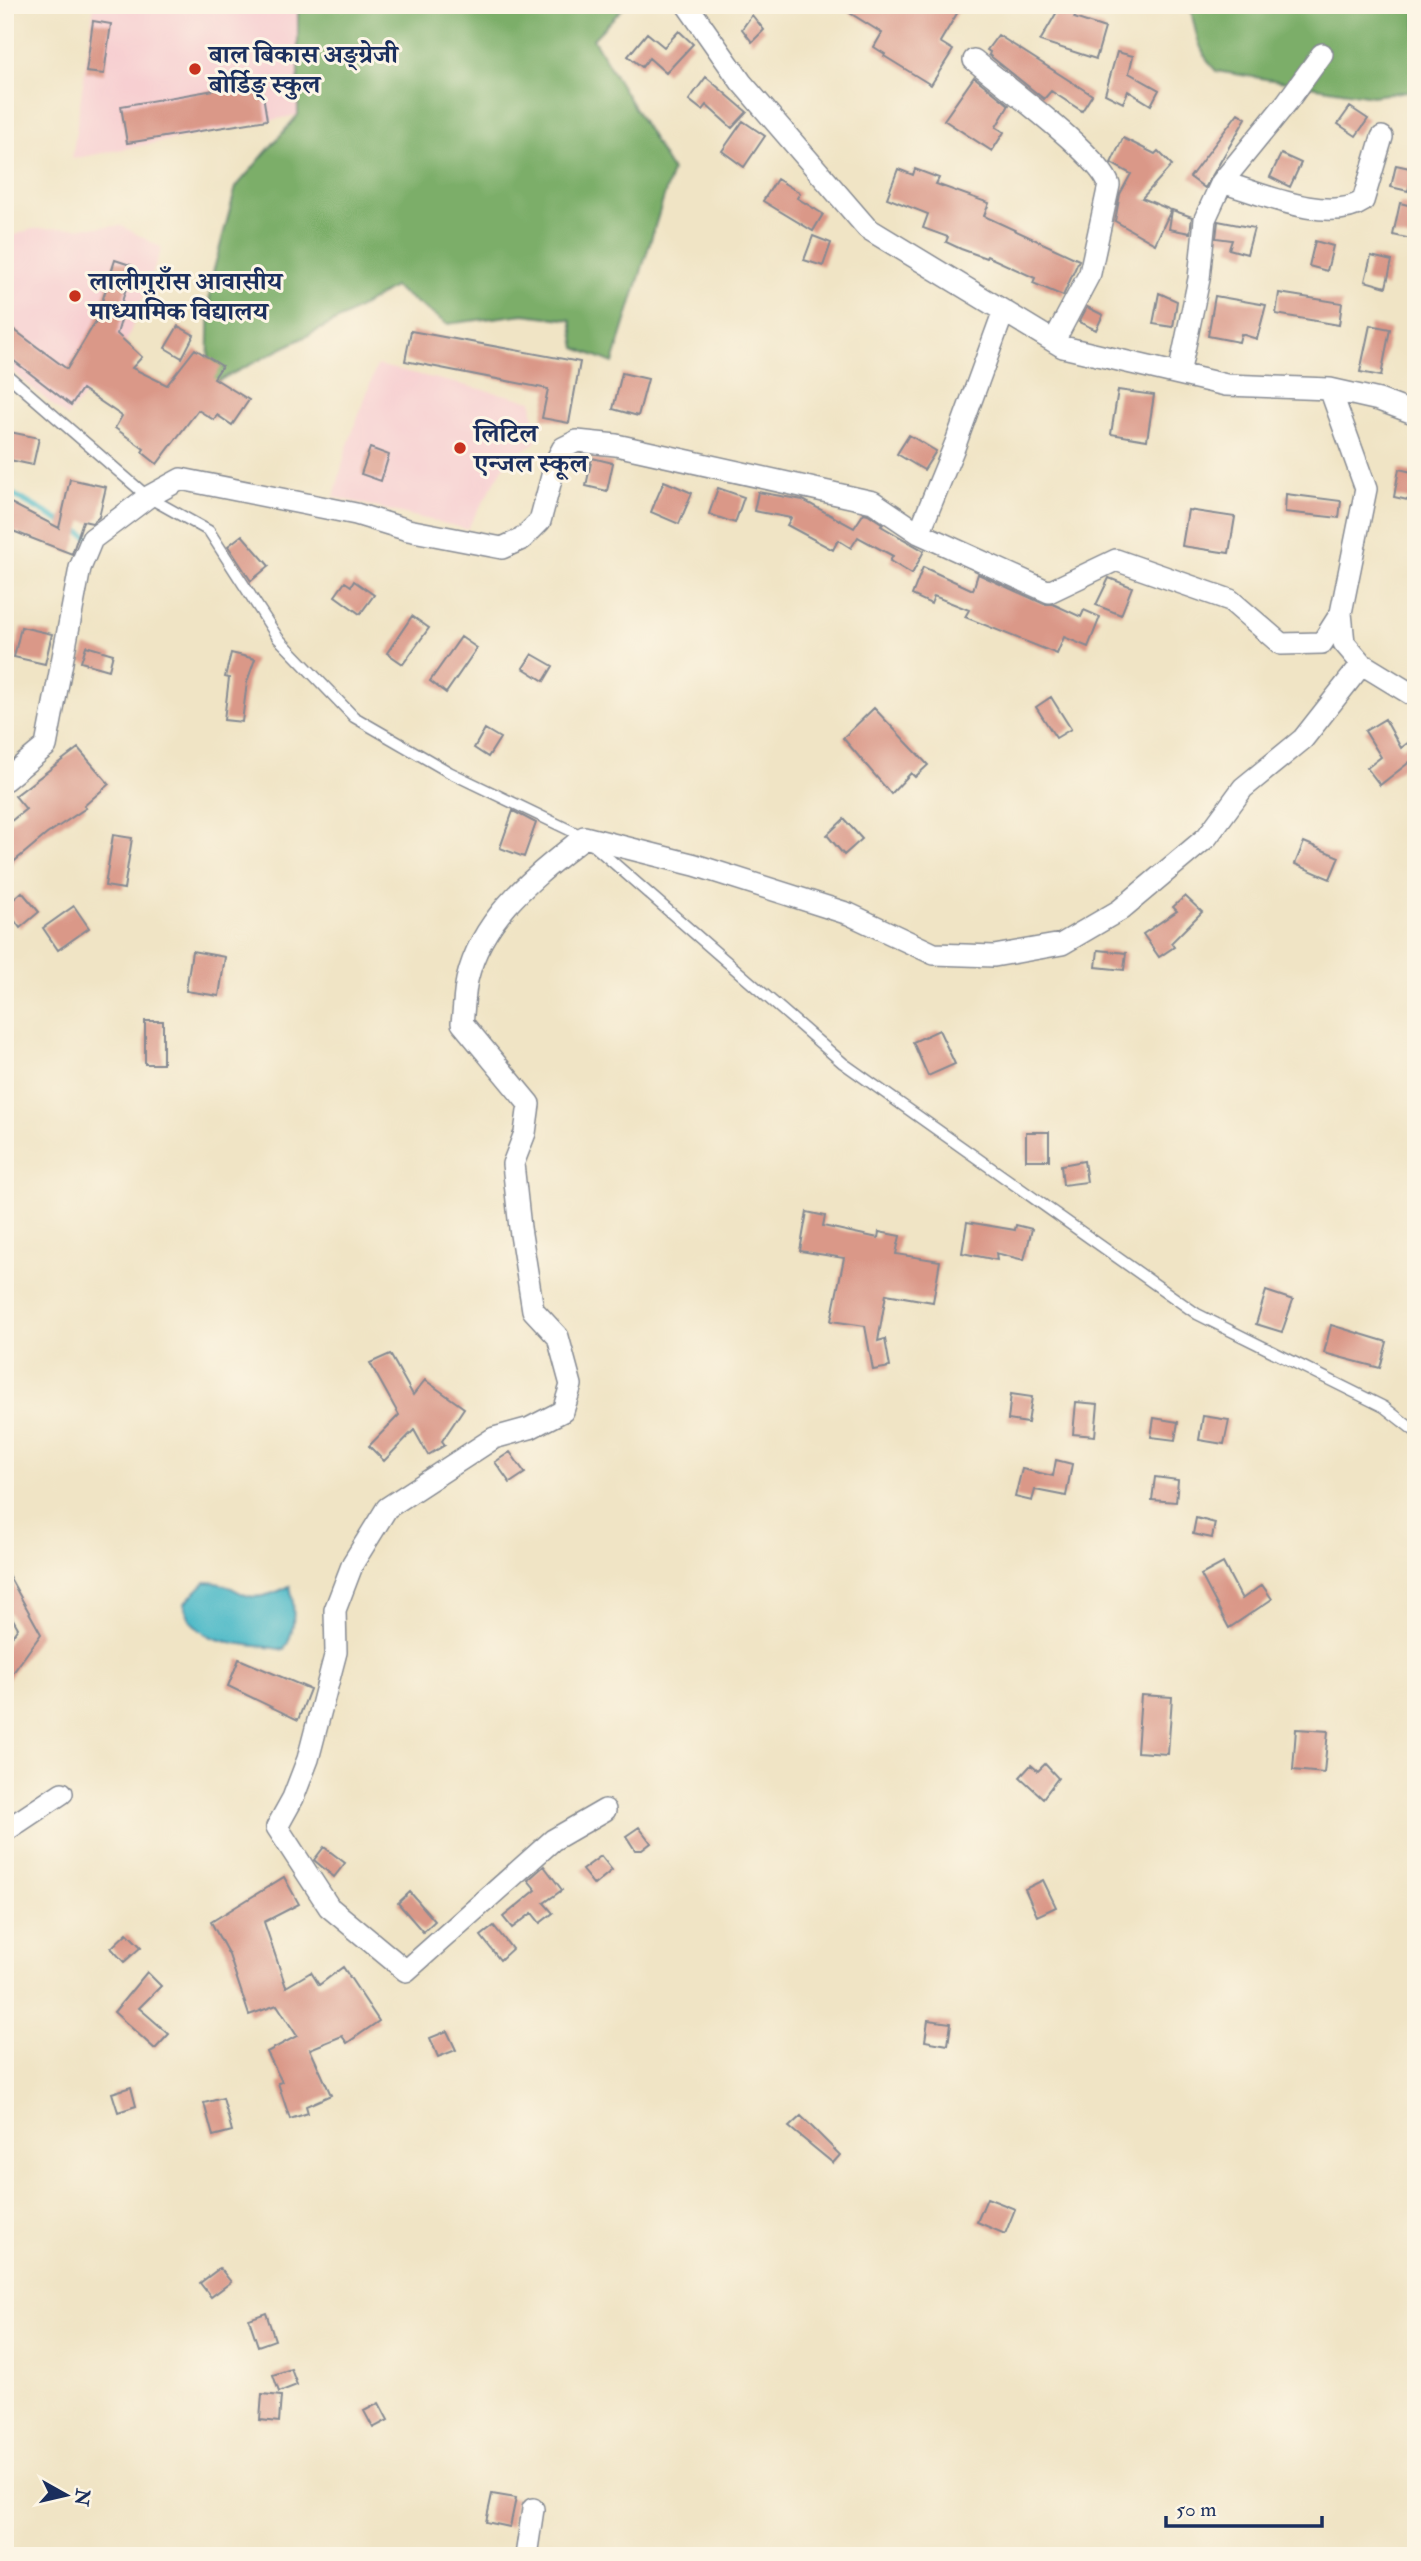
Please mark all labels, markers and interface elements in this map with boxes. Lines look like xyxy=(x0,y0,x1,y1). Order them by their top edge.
place label: बाल बिकास अङ्ग्रेजी बोर्डिङ् स्कुल xyxy=(207,39,400,101)
marker: बाल बिकास अङ्ग्रेजी बोर्डिङ् स्कुल xyxy=(187,61,203,77)
place label: लालीगुराँस आवासीय माध्यामिक विद्यालय xyxy=(87,266,285,328)
marker: लालीगुराँस आवासीय माध्यामिक विद्यालय xyxy=(67,288,83,304)
place label: लिटिल एन्जल स्कूल xyxy=(472,418,590,480)
marker: लिटिल एन्जल स्कूल xyxy=(452,440,468,456)
north arrow xyxy=(32,2460,102,2530)
scale bar xyxy=(1166,2484,1321,2528)
text: N xyxy=(69,2486,95,2508)
text: 50 m xyxy=(1176,2496,1217,2523)

